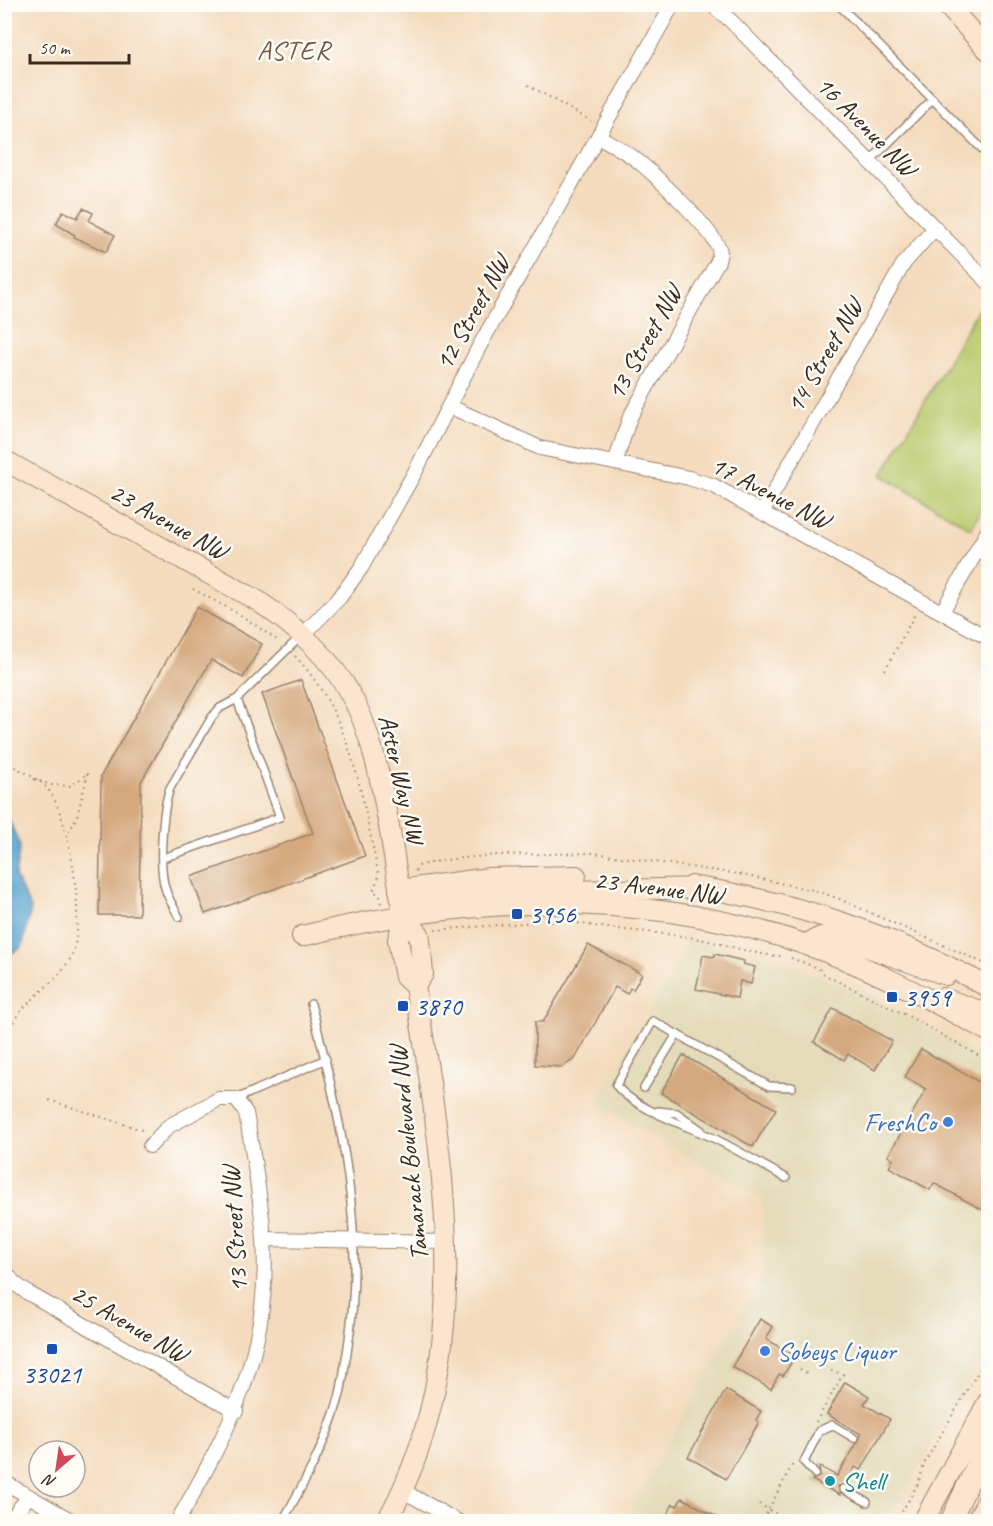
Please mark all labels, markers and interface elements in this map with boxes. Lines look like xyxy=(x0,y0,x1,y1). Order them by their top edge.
scale bar xyxy=(30,27,129,65)
district label: ASTER xyxy=(257,33,333,67)
text: 50 m xyxy=(39,37,72,59)
street label: 16 Avenue NW xyxy=(809,69,927,186)
street label: 12 Street NW xyxy=(427,246,519,376)
street label: 13 Street NW xyxy=(599,276,691,406)
street label: 14 Street NW xyxy=(778,289,872,418)
street label: 17 Avenue NW xyxy=(705,448,839,538)
street label: 23 Avenue NW xyxy=(104,475,236,569)
street label: Aster Way NW xyxy=(371,711,433,850)
street label: 23 Avenue NW xyxy=(592,863,729,912)
place label: 3956 xyxy=(529,898,577,931)
marker: 3956 xyxy=(510,907,524,921)
place label: 3959 xyxy=(904,981,953,1014)
place label: 3870 xyxy=(415,990,464,1023)
marker: 3959 xyxy=(885,990,899,1004)
marker: 3870 xyxy=(396,999,410,1013)
street label: Tamarack Boulevard NW xyxy=(380,1040,436,1262)
place label: FreshCo xyxy=(864,1106,939,1139)
marker: FreshCo xyxy=(941,1115,955,1129)
street label: 13 Street NW xyxy=(213,1161,255,1293)
street label: 25 Avenue NW xyxy=(65,1277,197,1372)
place label: Sobeys Liquor xyxy=(777,1335,898,1368)
marker: 33021 xyxy=(45,1342,59,1356)
marker: Sobeys Liquor xyxy=(758,1344,772,1358)
place label: 33021 xyxy=(23,1358,83,1391)
north arrow xyxy=(27,1439,87,1499)
place label: Shell xyxy=(842,1465,889,1498)
text: N xyxy=(38,1469,59,1492)
marker: Shell xyxy=(823,1474,837,1488)

